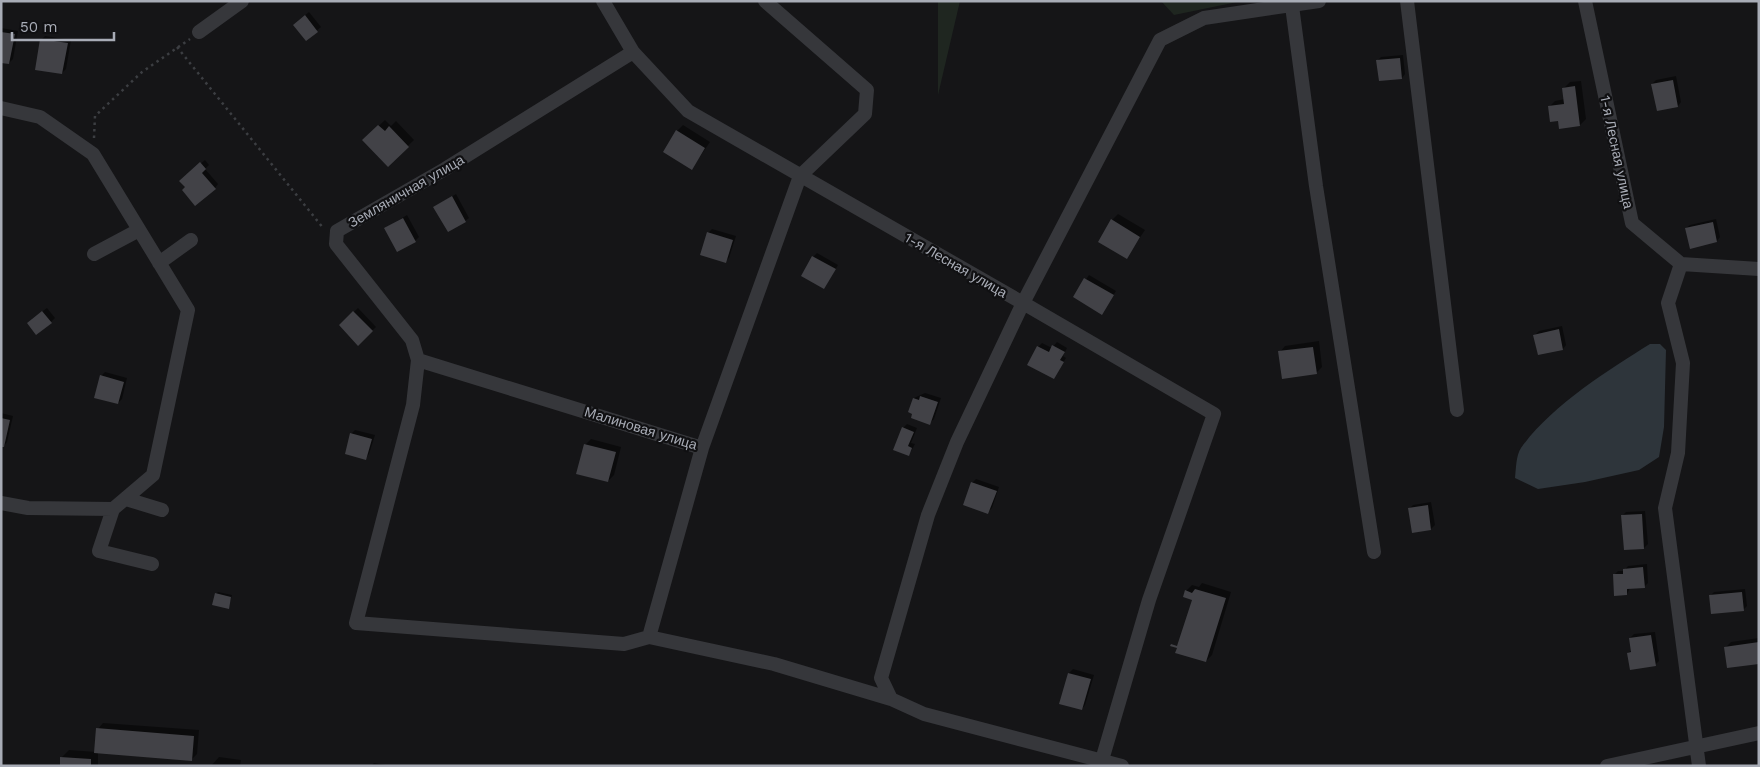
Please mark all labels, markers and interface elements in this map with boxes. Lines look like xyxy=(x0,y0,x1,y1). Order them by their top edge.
scale bar xyxy=(12,10,115,42)
text: 50 m xyxy=(20,18,57,36)
street label: 1-я Лесная улица xyxy=(1597,94,1637,210)
street label: Земляничная улица xyxy=(345,151,467,231)
street label: 1-я Лесная улица xyxy=(902,229,1010,301)
street label: Малиновая улица xyxy=(583,403,699,453)

